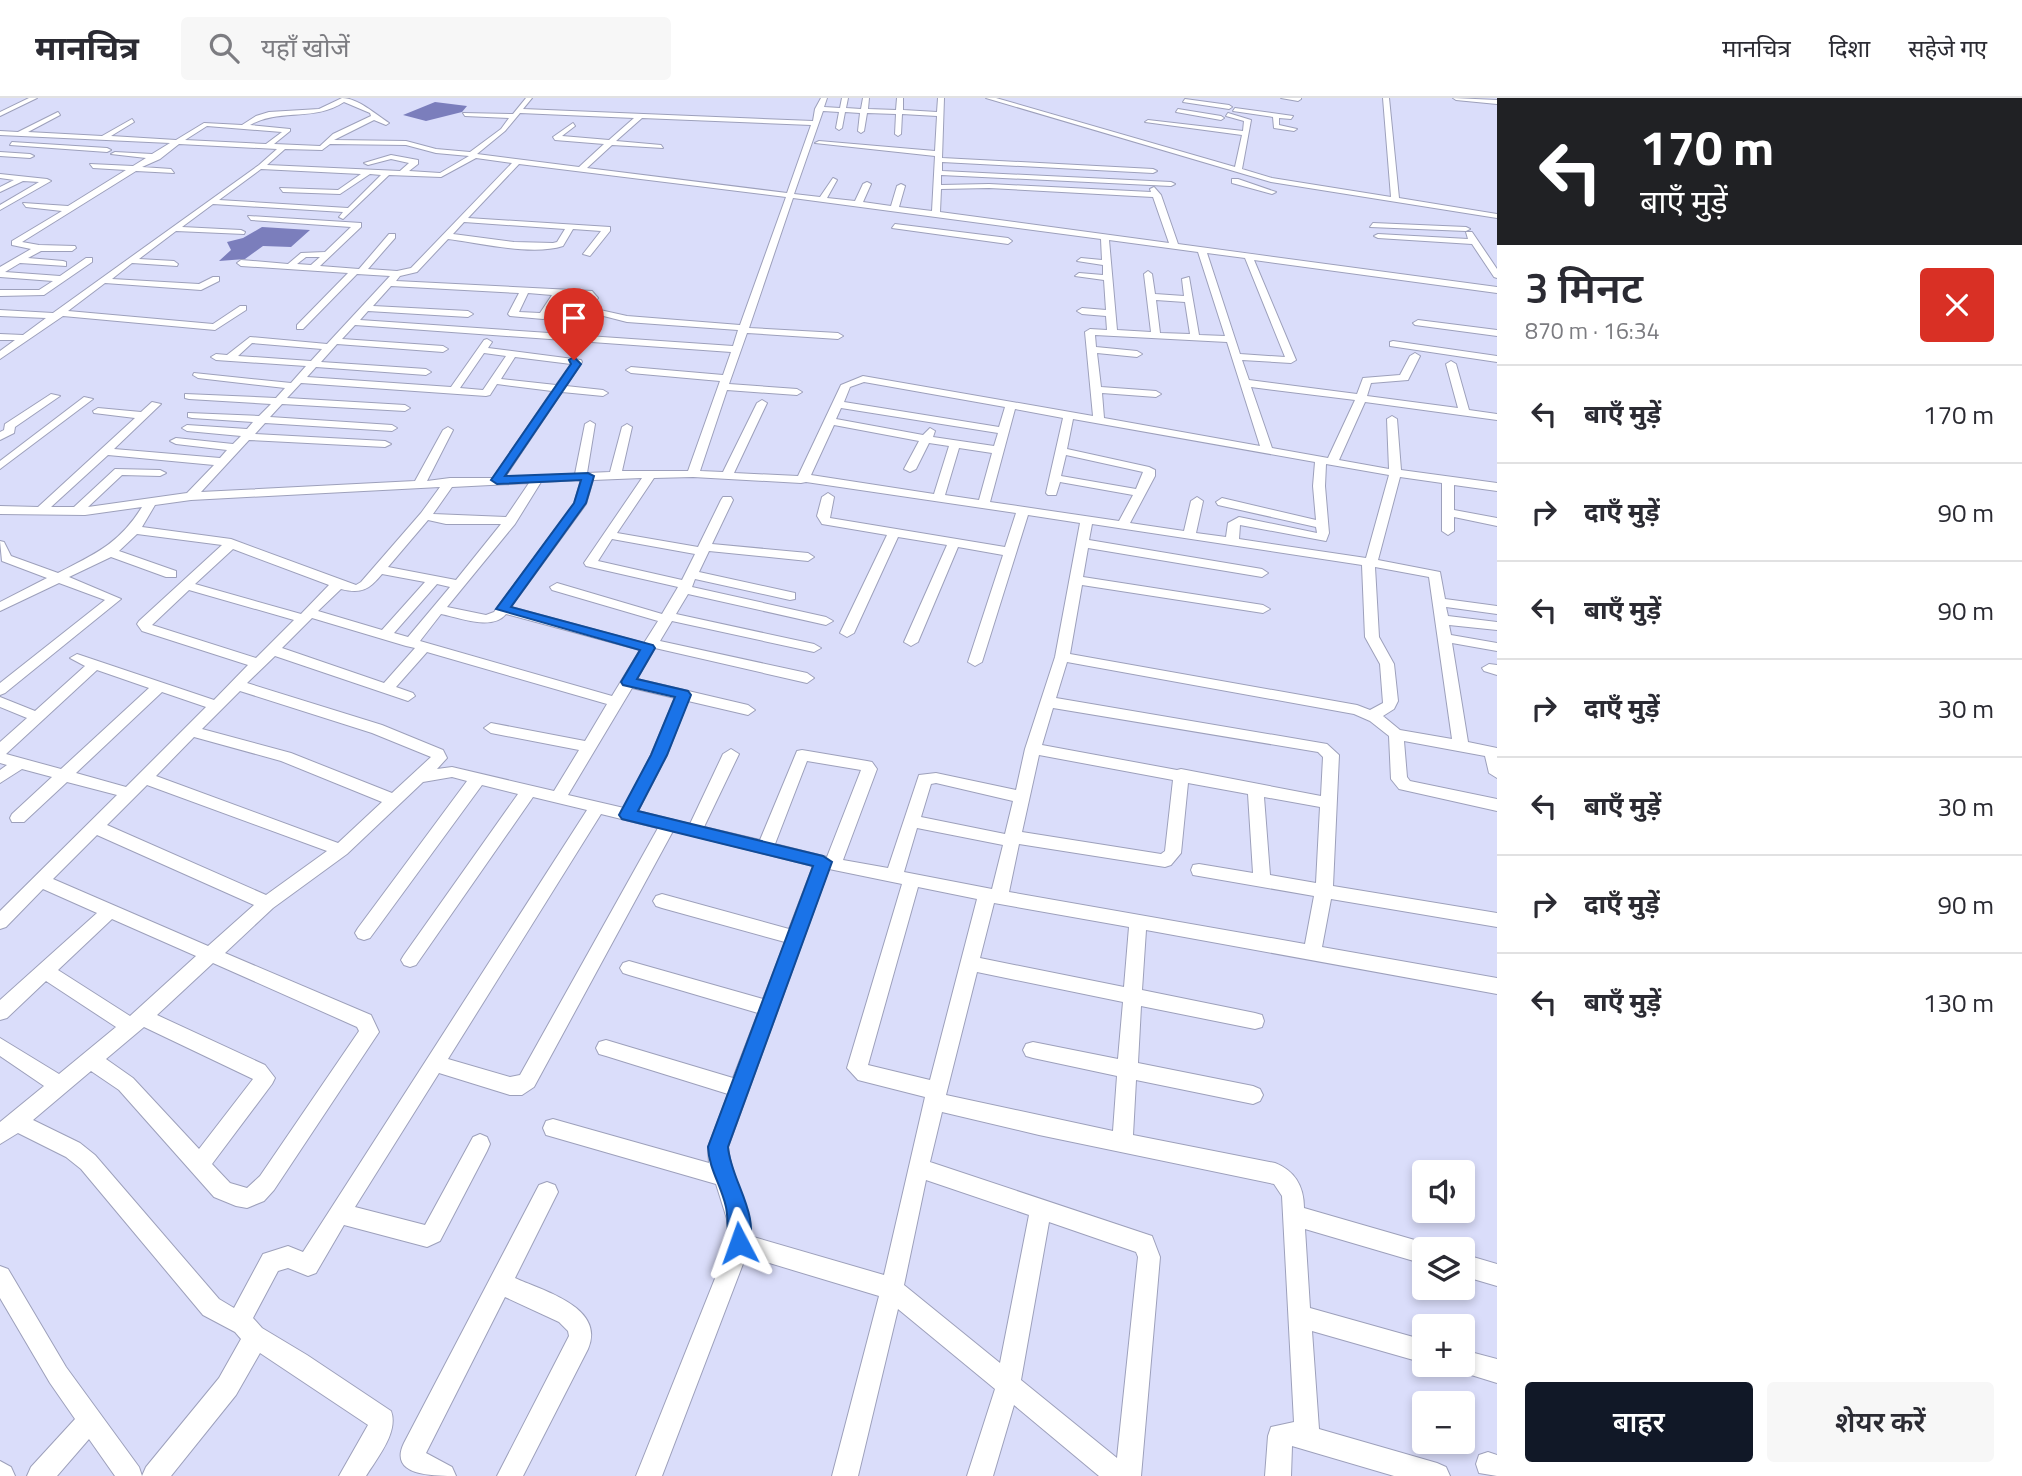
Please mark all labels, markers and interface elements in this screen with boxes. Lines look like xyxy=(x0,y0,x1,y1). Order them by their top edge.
search box xyxy=(181,17,671,80)
text: मानचित्र xyxy=(35,23,139,73)
text: यहाँ खोजें xyxy=(261,28,350,67)
icon: search xyxy=(205,29,243,67)
text: मानचित्र xyxy=(1722,30,1791,66)
text: दिशा xyxy=(1829,30,1870,66)
text: सहेजे गए xyxy=(1908,30,1987,66)
text: 170 m xyxy=(1640,109,1774,184)
icon: left xyxy=(1525,126,1616,217)
text: बाएँ मुड़ें xyxy=(1640,177,1728,225)
text: 3 मिनट xyxy=(1525,255,1643,319)
button: close xyxy=(1920,268,1994,342)
pin xyxy=(544,288,604,360)
icon: arrive xyxy=(555,299,593,337)
text: 870 m · 16:34 xyxy=(1525,313,1660,348)
text: बाएँ मुड़ें xyxy=(1584,394,1661,433)
icon: left xyxy=(1525,395,1563,433)
text: 170 m xyxy=(1923,395,1994,434)
text: दाएँ मुड़ें xyxy=(1584,492,1660,531)
icon: right xyxy=(1525,493,1563,531)
text: 90 m xyxy=(1937,493,1994,532)
text: बाएँ मुड़ें xyxy=(1584,590,1661,629)
icon: left xyxy=(1525,591,1563,629)
text: 90 m xyxy=(1937,591,1994,630)
text: दाएँ मुड़ें xyxy=(1584,688,1660,727)
icon: right xyxy=(1525,689,1563,727)
text: 30 m xyxy=(1937,689,1994,728)
text: बाएँ मुड़ें xyxy=(1584,786,1661,825)
icon: left xyxy=(1525,787,1563,825)
text: 30 m xyxy=(1937,787,1994,826)
text: दाएँ मुड़ें xyxy=(1584,884,1660,923)
icon: right xyxy=(1525,885,1563,923)
text: 90 m xyxy=(1937,885,1994,924)
text: बाएँ मुड़ें xyxy=(1584,982,1661,1021)
icon: left xyxy=(1525,983,1563,1021)
text: 130 m xyxy=(1923,983,1994,1022)
map controls xyxy=(1412,1160,1475,1454)
button: sound xyxy=(1412,1160,1475,1223)
position arrow xyxy=(702,1206,776,1280)
button: layers xyxy=(1412,1237,1475,1300)
button: + xyxy=(1412,1314,1475,1377)
button: बाहर xyxy=(1525,1382,1753,1462)
button: शेयर करें xyxy=(1767,1382,1994,1462)
button: − xyxy=(1412,1391,1475,1454)

